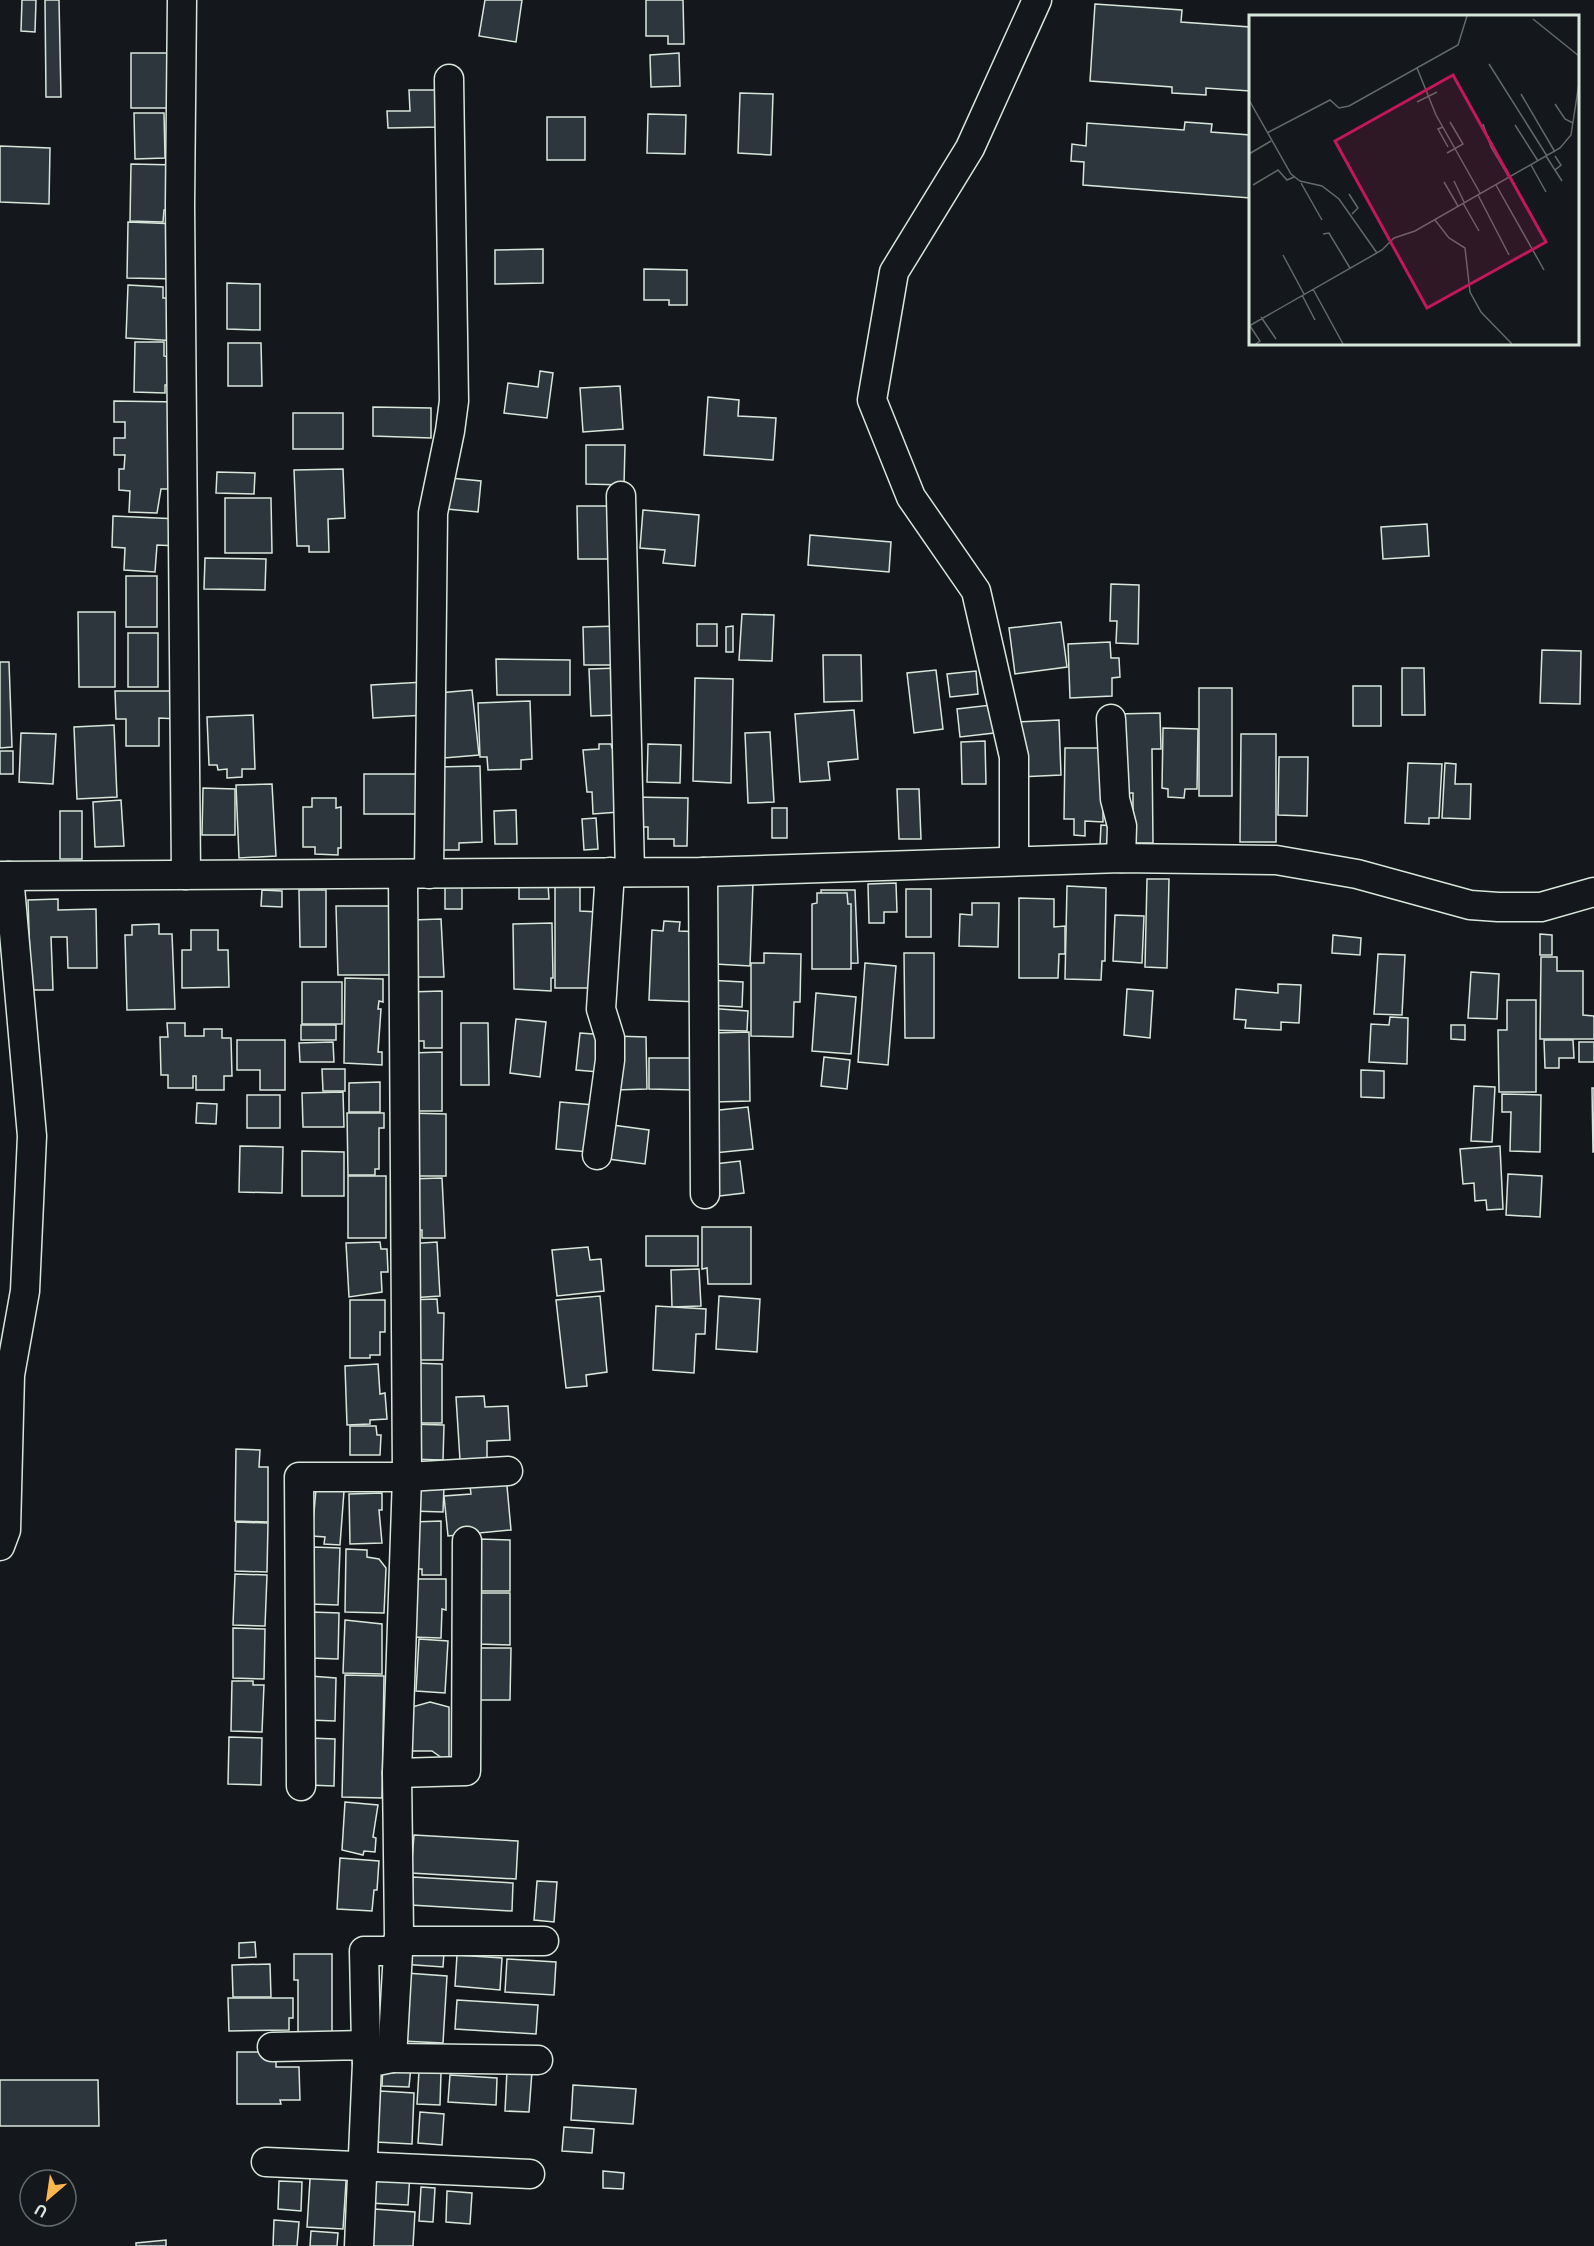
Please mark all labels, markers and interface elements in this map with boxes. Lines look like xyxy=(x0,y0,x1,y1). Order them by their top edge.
inset map xyxy=(1249,15,1579,345)
north arrow xyxy=(18,2168,78,2228)
text: U xyxy=(31,2200,51,2222)

